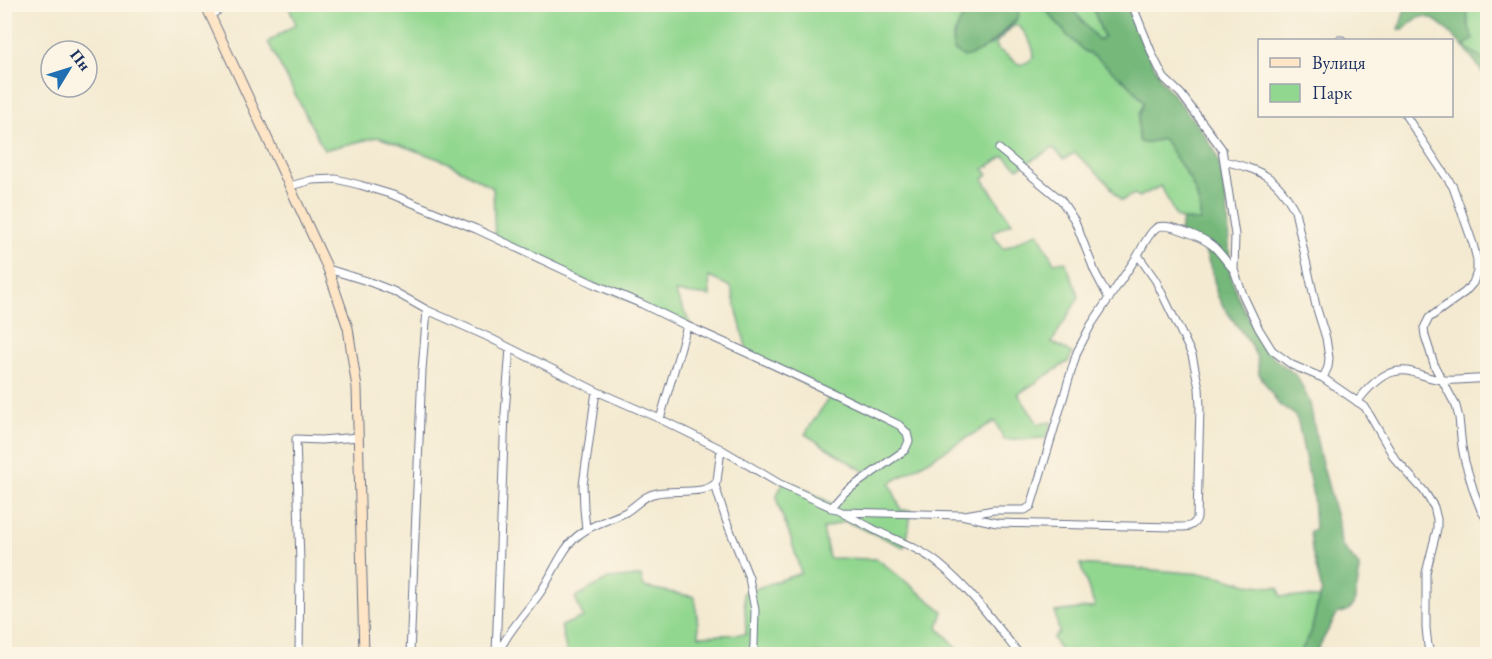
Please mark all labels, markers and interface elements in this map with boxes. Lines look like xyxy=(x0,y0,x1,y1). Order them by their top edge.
north arrow xyxy=(39,39,99,99)
legend xyxy=(1258,39,1453,117)
text: Пн xyxy=(65,45,95,75)
text: Вулиця xyxy=(1312,51,1365,74)
text: Парк xyxy=(1312,81,1352,104)

